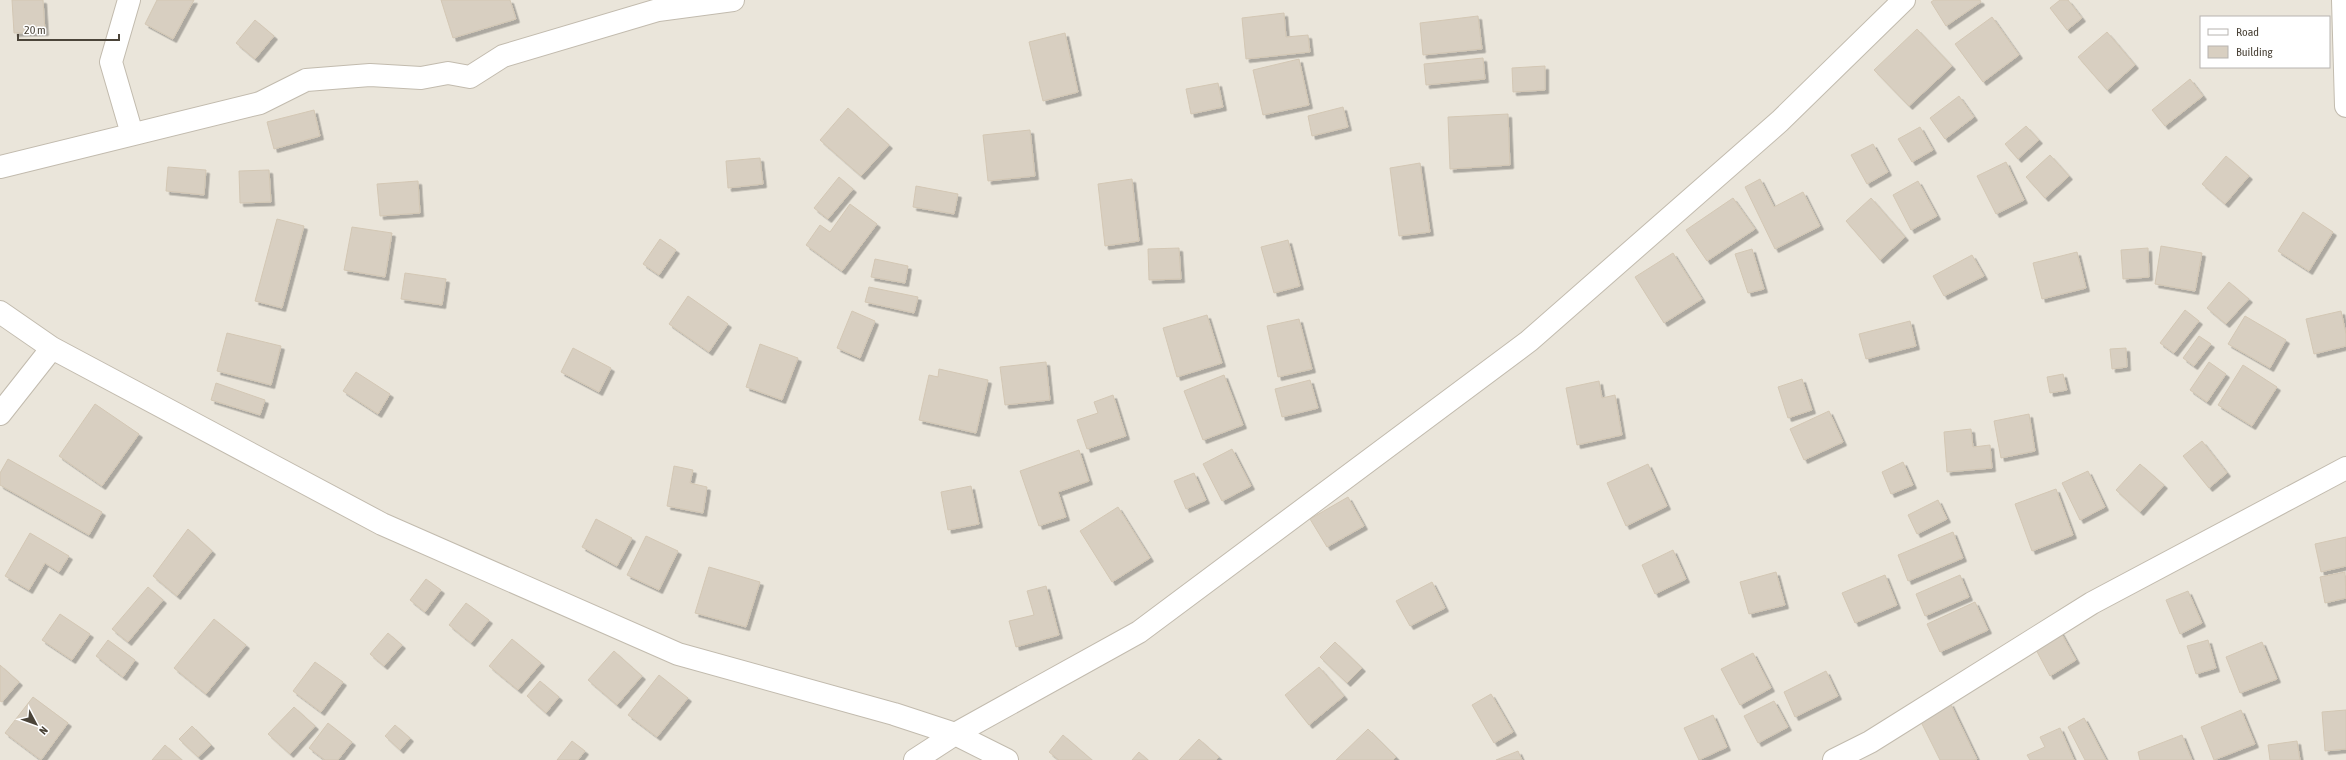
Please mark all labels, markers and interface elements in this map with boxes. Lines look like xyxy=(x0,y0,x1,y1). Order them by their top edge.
scale bar xyxy=(18,16,119,42)
legend xyxy=(2200,16,2330,68)
text: 20 m xyxy=(24,23,46,37)
text: Road xyxy=(2236,25,2259,39)
text: Building xyxy=(2236,45,2274,59)
north arrow xyxy=(16,704,56,744)
text: N xyxy=(37,724,50,737)

